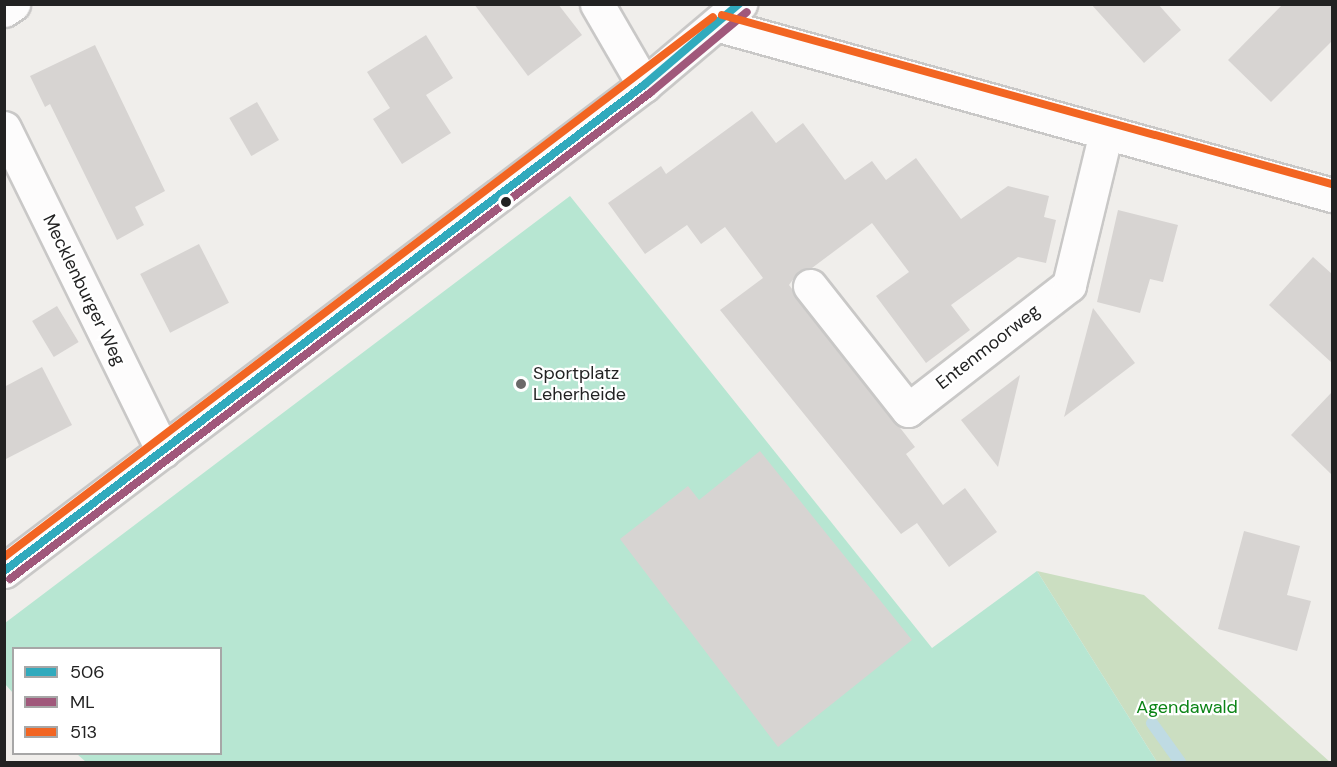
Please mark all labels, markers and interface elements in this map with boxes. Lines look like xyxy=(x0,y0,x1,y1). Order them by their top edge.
unlabelled marker xyxy=(500,196,512,208)
street label: Mecklenburger Weg xyxy=(38,211,130,369)
street label: Entenmoorweg xyxy=(932,300,1044,394)
place label: Sportplatz Leherheide xyxy=(533,363,626,406)
marker: Sportplatz Leherheide xyxy=(514,377,528,391)
legend xyxy=(12,647,222,755)
text: 506 xyxy=(70,660,105,684)
text: ML xyxy=(70,690,95,714)
park label: Agendawald xyxy=(1136,696,1238,718)
text: 513 xyxy=(70,720,97,744)

